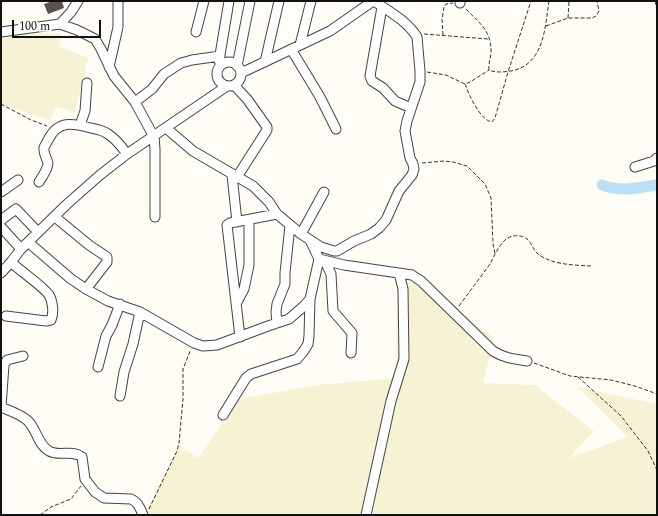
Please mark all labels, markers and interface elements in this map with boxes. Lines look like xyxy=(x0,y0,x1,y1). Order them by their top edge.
scale bar xyxy=(14,12,103,38)
text: 100 m xyxy=(19,17,50,36)

